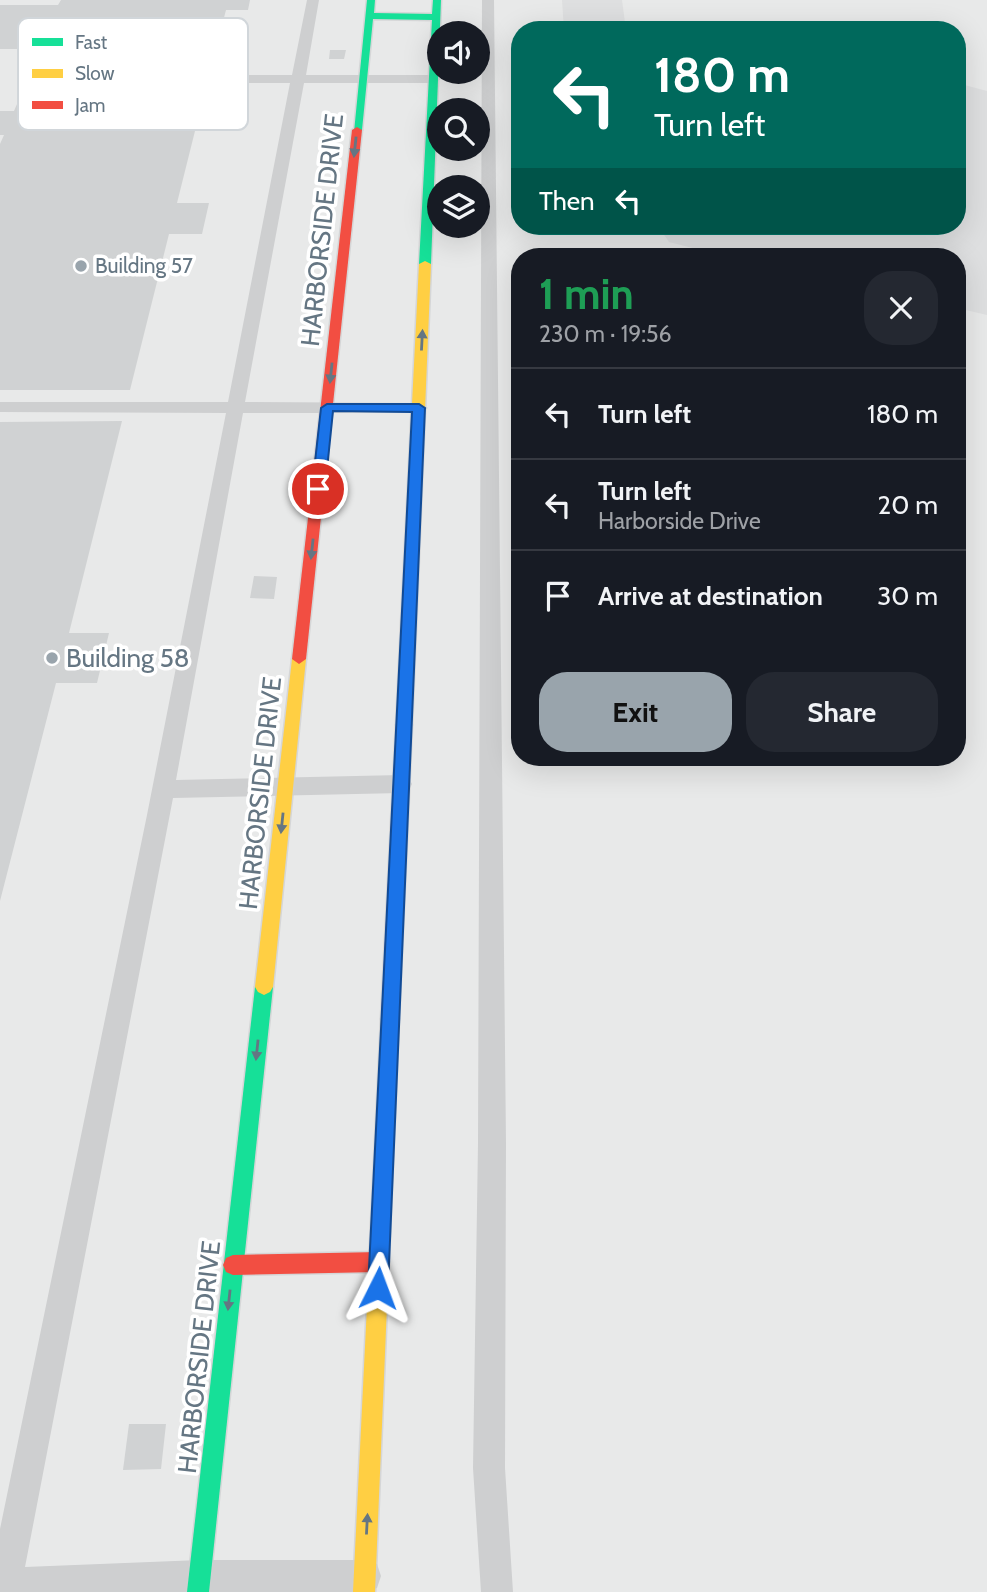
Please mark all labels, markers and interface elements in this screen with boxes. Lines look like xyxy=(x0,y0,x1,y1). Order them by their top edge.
legend xyxy=(18,18,248,130)
map controls xyxy=(427,21,490,238)
button: sound xyxy=(427,21,490,84)
text: Fast xyxy=(75,31,108,54)
text: 180 m xyxy=(654,45,790,104)
icon: left xyxy=(539,49,630,140)
text: Slow xyxy=(75,62,115,85)
text: Jam xyxy=(74,94,105,117)
button: search xyxy=(427,98,490,161)
text: Turn left xyxy=(654,105,765,144)
street label: HARBORSIDE DRIVE xyxy=(294,112,350,348)
one-way arrow xyxy=(350,136,361,158)
button: layers xyxy=(427,175,490,238)
icon: left xyxy=(609,182,647,220)
text: Then xyxy=(539,185,595,217)
place label: Building 57 xyxy=(95,253,193,278)
marker: Building 57 xyxy=(73,258,89,274)
text: 1 min xyxy=(539,268,634,320)
button: close xyxy=(864,271,938,345)
text: 230 m · 19:56 xyxy=(539,320,672,348)
one-way arrow xyxy=(416,328,427,350)
one-way arrow xyxy=(325,362,336,384)
icon: left xyxy=(539,395,577,433)
text: Turn left xyxy=(598,398,691,430)
text: 180 m xyxy=(867,398,938,430)
pin xyxy=(288,459,348,519)
icon: arrive xyxy=(299,470,337,508)
text: Turn left xyxy=(598,475,691,507)
icon: left xyxy=(539,486,577,524)
text: 20 m xyxy=(878,489,938,521)
text: Harborside Drive xyxy=(598,507,761,535)
one-way arrow xyxy=(306,538,317,560)
icon: arrive xyxy=(539,577,577,615)
text: Arrive at destination xyxy=(598,580,823,612)
text: 30 m xyxy=(877,580,938,612)
place label: Building 58 xyxy=(66,642,190,674)
marker: Building 58 xyxy=(44,650,60,666)
button: Exit xyxy=(539,672,732,752)
button: Share xyxy=(746,672,938,752)
street label: HARBORSIDE DRIVE xyxy=(232,675,288,911)
one-way arrow xyxy=(276,813,287,835)
one-way arrow xyxy=(251,1039,262,1061)
street label: HARBORSIDE DRIVE xyxy=(171,1239,227,1475)
position arrow xyxy=(341,1251,415,1325)
one-way arrow xyxy=(224,1289,235,1311)
one-way arrow xyxy=(362,1513,373,1535)

